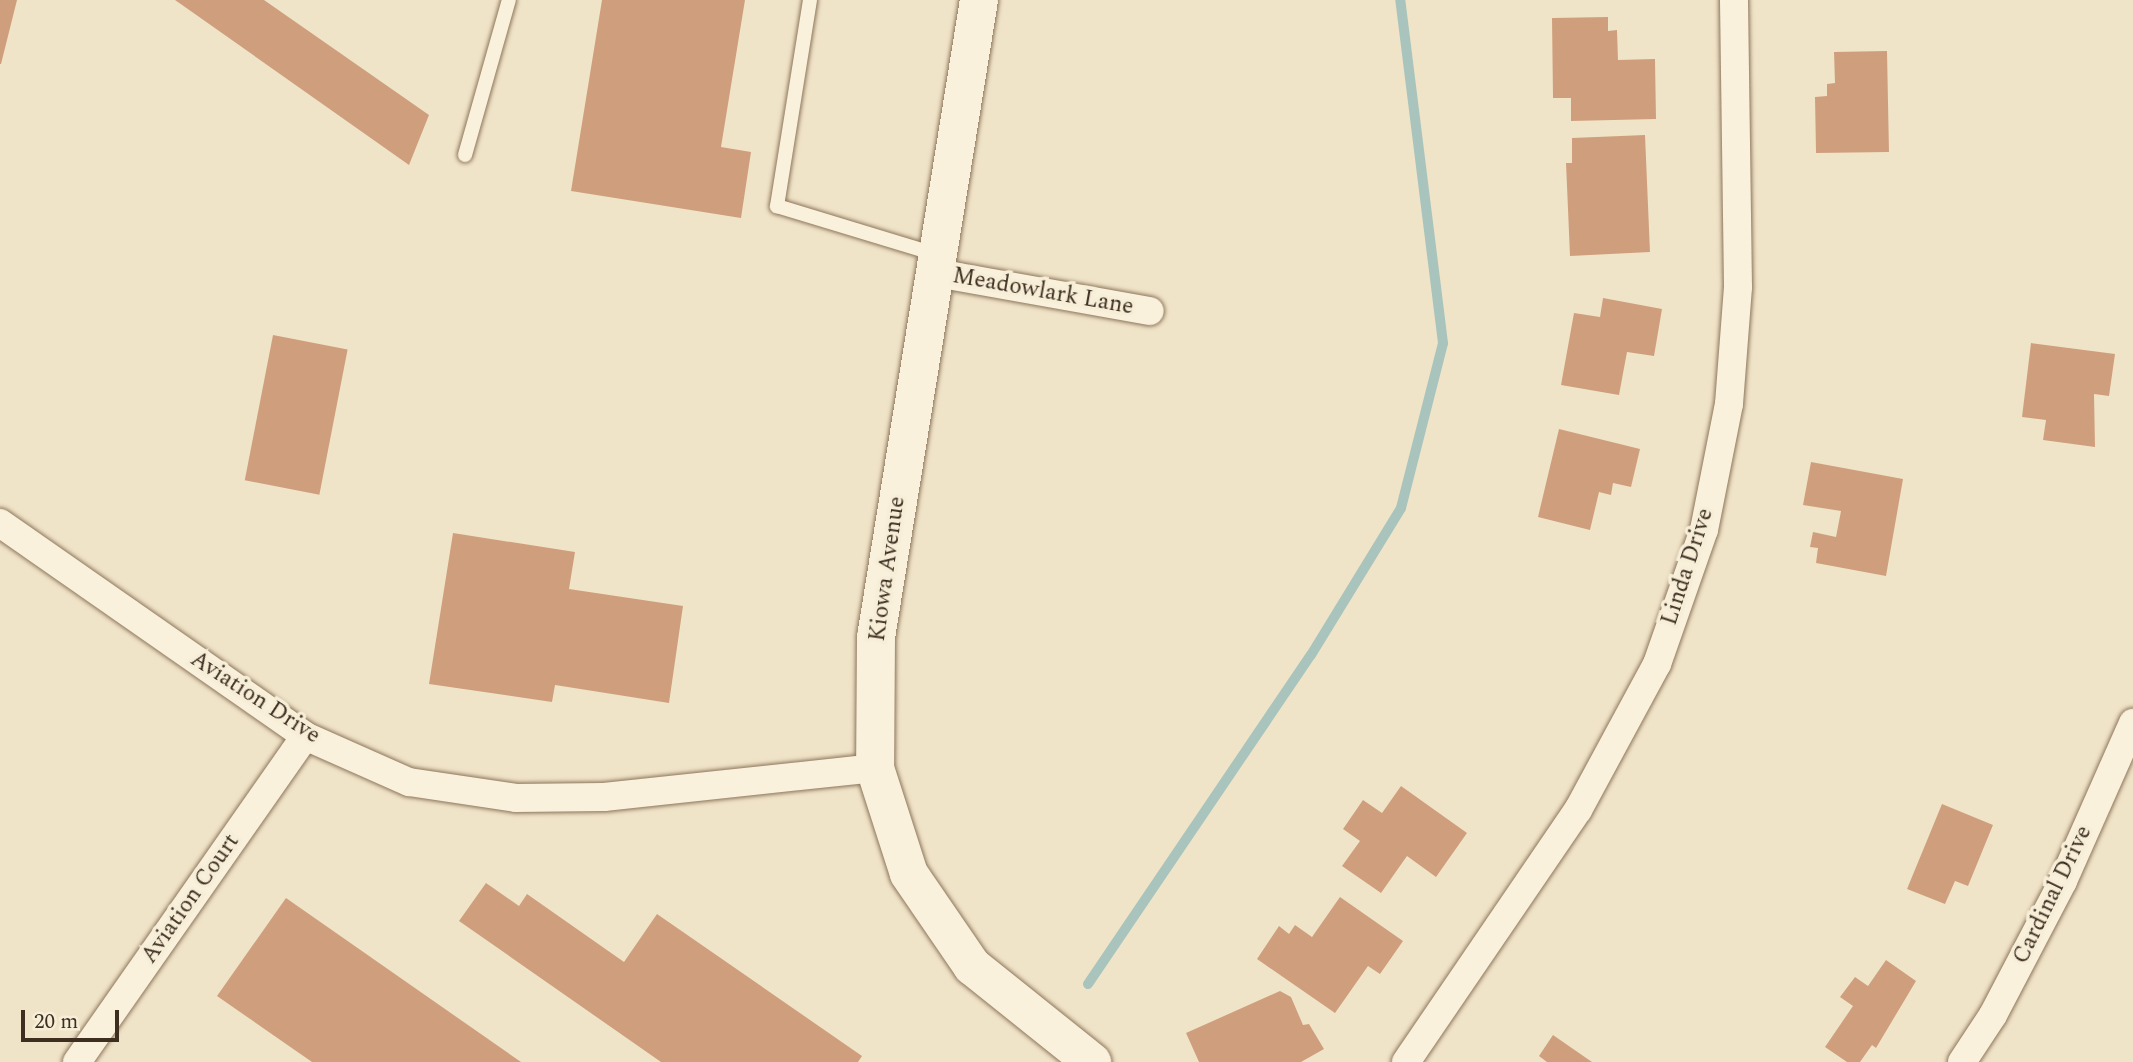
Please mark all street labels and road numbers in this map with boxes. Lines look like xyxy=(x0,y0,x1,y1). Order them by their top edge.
street label: Meadowlark Lane xyxy=(950,263,1136,321)
street label: Kiowa Avenue xyxy=(864,495,912,643)
street label: Linda Drive xyxy=(1656,505,1720,629)
street label: Aviation Drive xyxy=(185,646,325,750)
street label: Cardinal Drive xyxy=(2008,821,2098,969)
street label: Aviation Court xyxy=(136,829,246,969)

